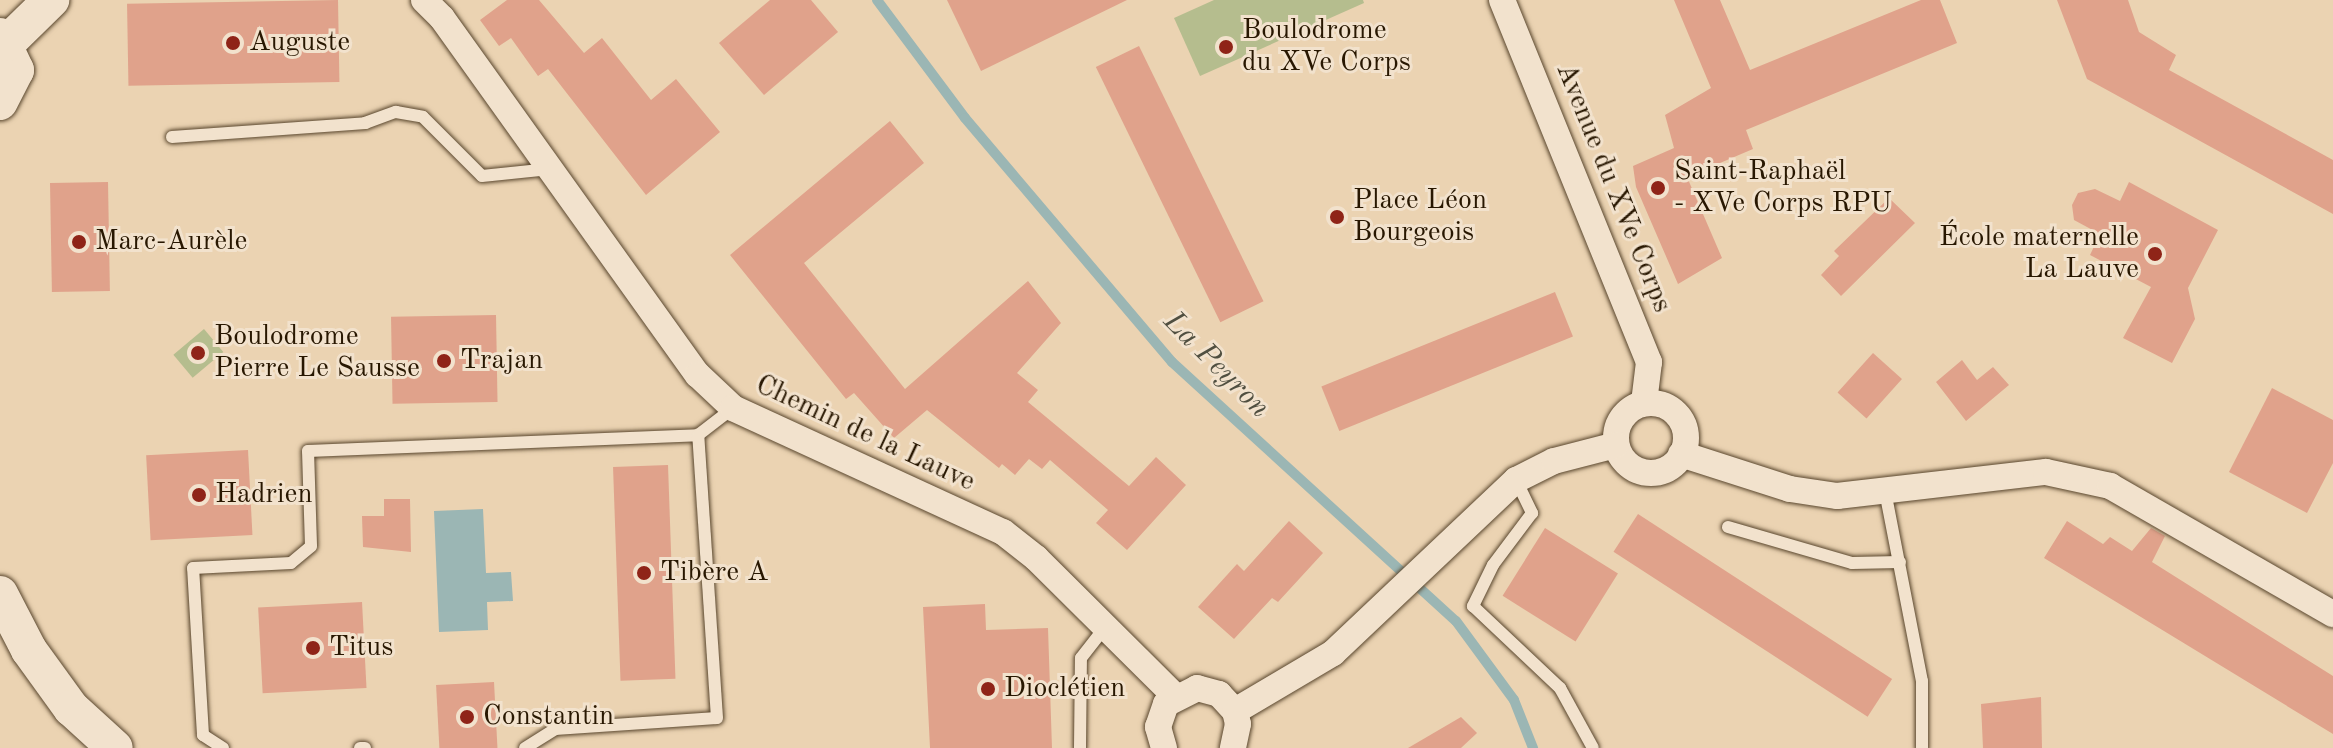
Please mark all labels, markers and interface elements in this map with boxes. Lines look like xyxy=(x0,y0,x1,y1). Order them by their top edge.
place label: Boulodrome du XVe Corps xyxy=(1242,14,1411,80)
place label: Auguste xyxy=(249,26,350,60)
marker: Auguste xyxy=(224,34,242,52)
marker: Boulodrome du XVe Corps xyxy=(1217,38,1235,56)
street label: Avenue du XVe Corps xyxy=(1548,59,1678,317)
place label: Saint-Raphaël - XVe Corps RPU xyxy=(1674,155,1892,221)
marker: Saint-Raphaël - XVe Corps RPU xyxy=(1649,179,1667,197)
place label: Place Léon Bourgeois xyxy=(1353,184,1487,250)
marker: Place Léon Bourgeois xyxy=(1328,208,1346,226)
place label: École maternelle La Lauve xyxy=(1939,221,2139,287)
place label: Marc-Aurèle xyxy=(95,225,247,259)
marker: Marc-Aurèle xyxy=(70,233,88,251)
marker: École maternelle La Lauve xyxy=(2146,245,2164,263)
water label: La Peyron xyxy=(1155,304,1277,426)
place label: Boulodrome Pierre Le Sausse xyxy=(214,320,420,386)
marker: Boulodrome Pierre Le Sausse xyxy=(189,344,207,362)
place label: Trajan xyxy=(460,344,543,378)
marker: Trajan xyxy=(435,352,453,370)
street label: Chemin de la Lauve xyxy=(750,368,980,500)
place label: Hadrien xyxy=(215,478,313,512)
marker: Hadrien xyxy=(190,486,208,504)
place label: Tibère A xyxy=(660,556,768,590)
marker: Tibère A xyxy=(635,564,653,582)
place label: Titus xyxy=(329,631,393,665)
marker: Titus xyxy=(304,639,322,657)
place label: Dioclétien xyxy=(1004,672,1125,706)
marker: Dioclétien xyxy=(979,680,997,698)
place label: Constantin xyxy=(483,700,614,734)
marker: Constantin xyxy=(458,708,476,726)

